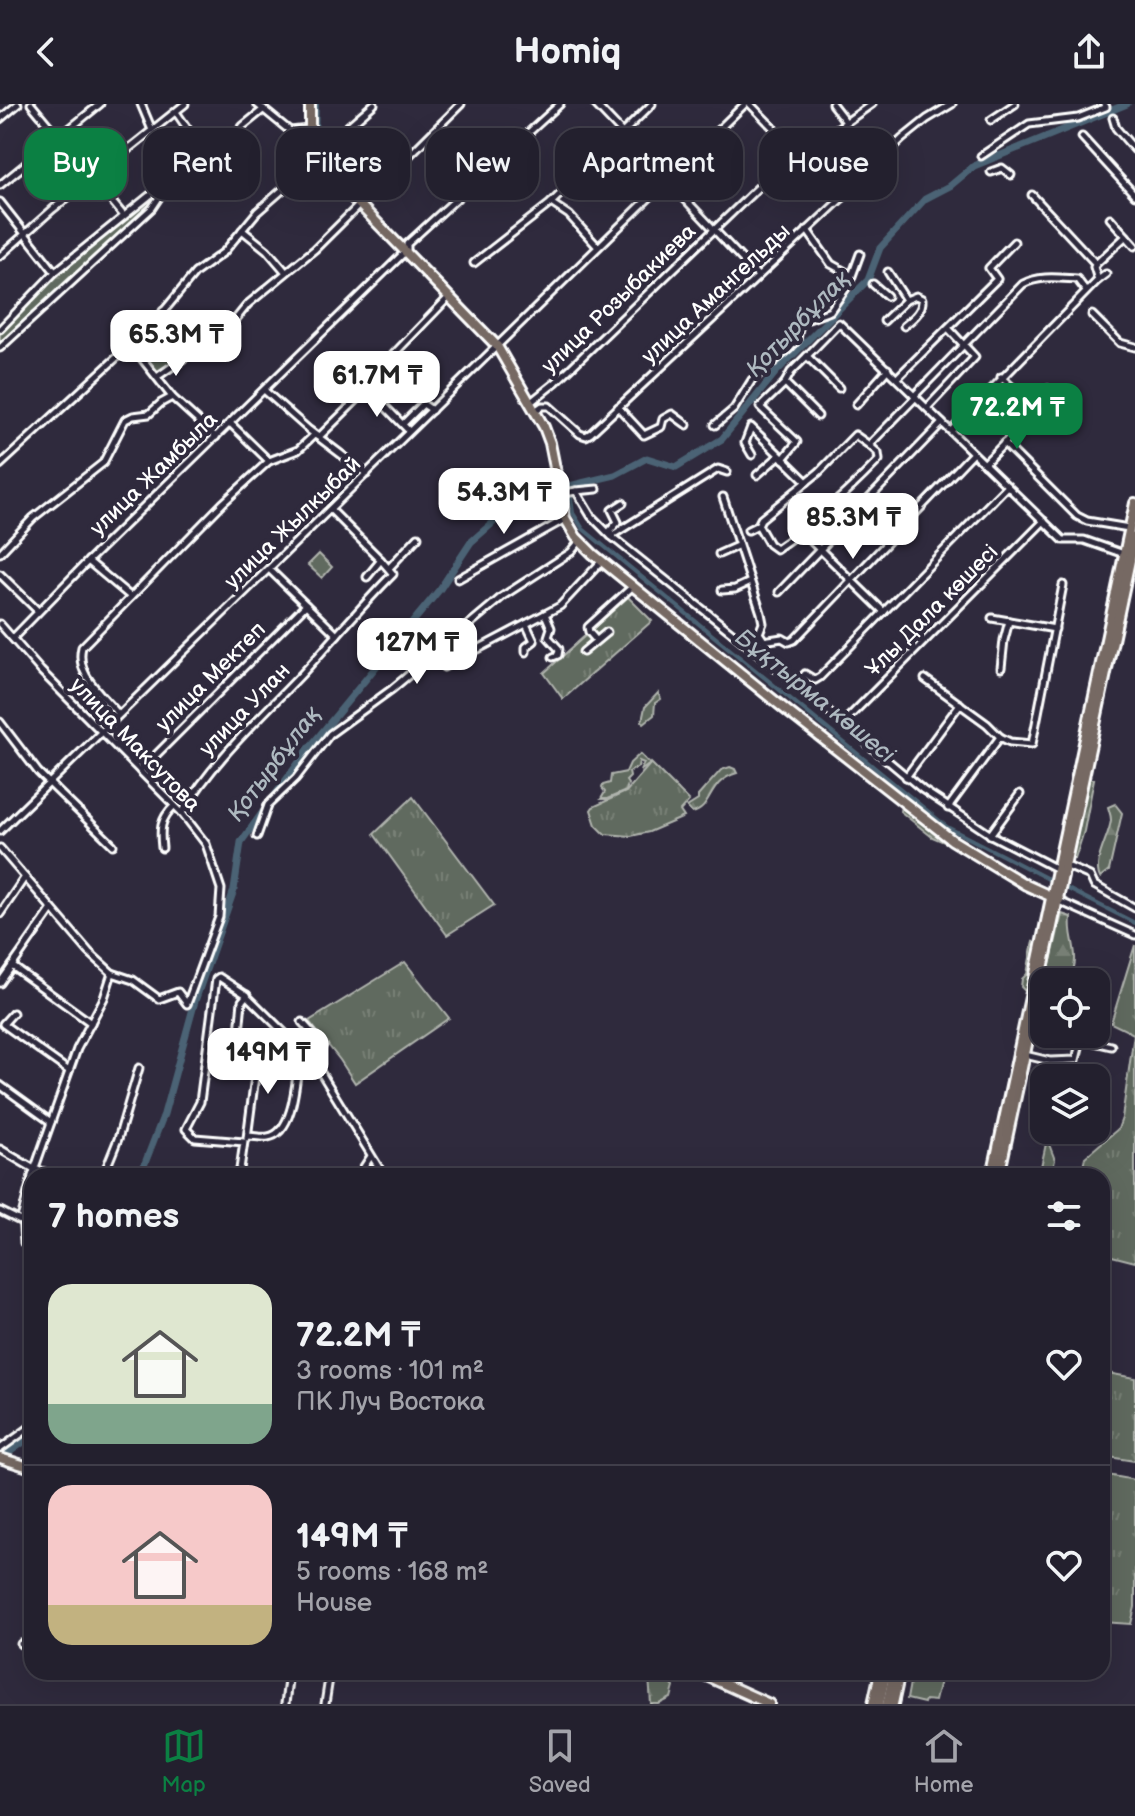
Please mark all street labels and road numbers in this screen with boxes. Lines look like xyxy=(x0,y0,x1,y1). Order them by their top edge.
street label: улица Розыбакиева xyxy=(536,218,702,380)
street label: улица Амангельды xyxy=(636,218,796,370)
street label: улица Жамбыла xyxy=(85,406,223,542)
street label: улица Жылкыбай xyxy=(219,451,367,595)
street label: Ұлы Дала көшесі xyxy=(860,539,1004,683)
street label: улица Мектеп xyxy=(150,616,272,738)
street label: улица Улан xyxy=(194,658,296,762)
street label: улица Максутова xyxy=(64,672,206,818)

